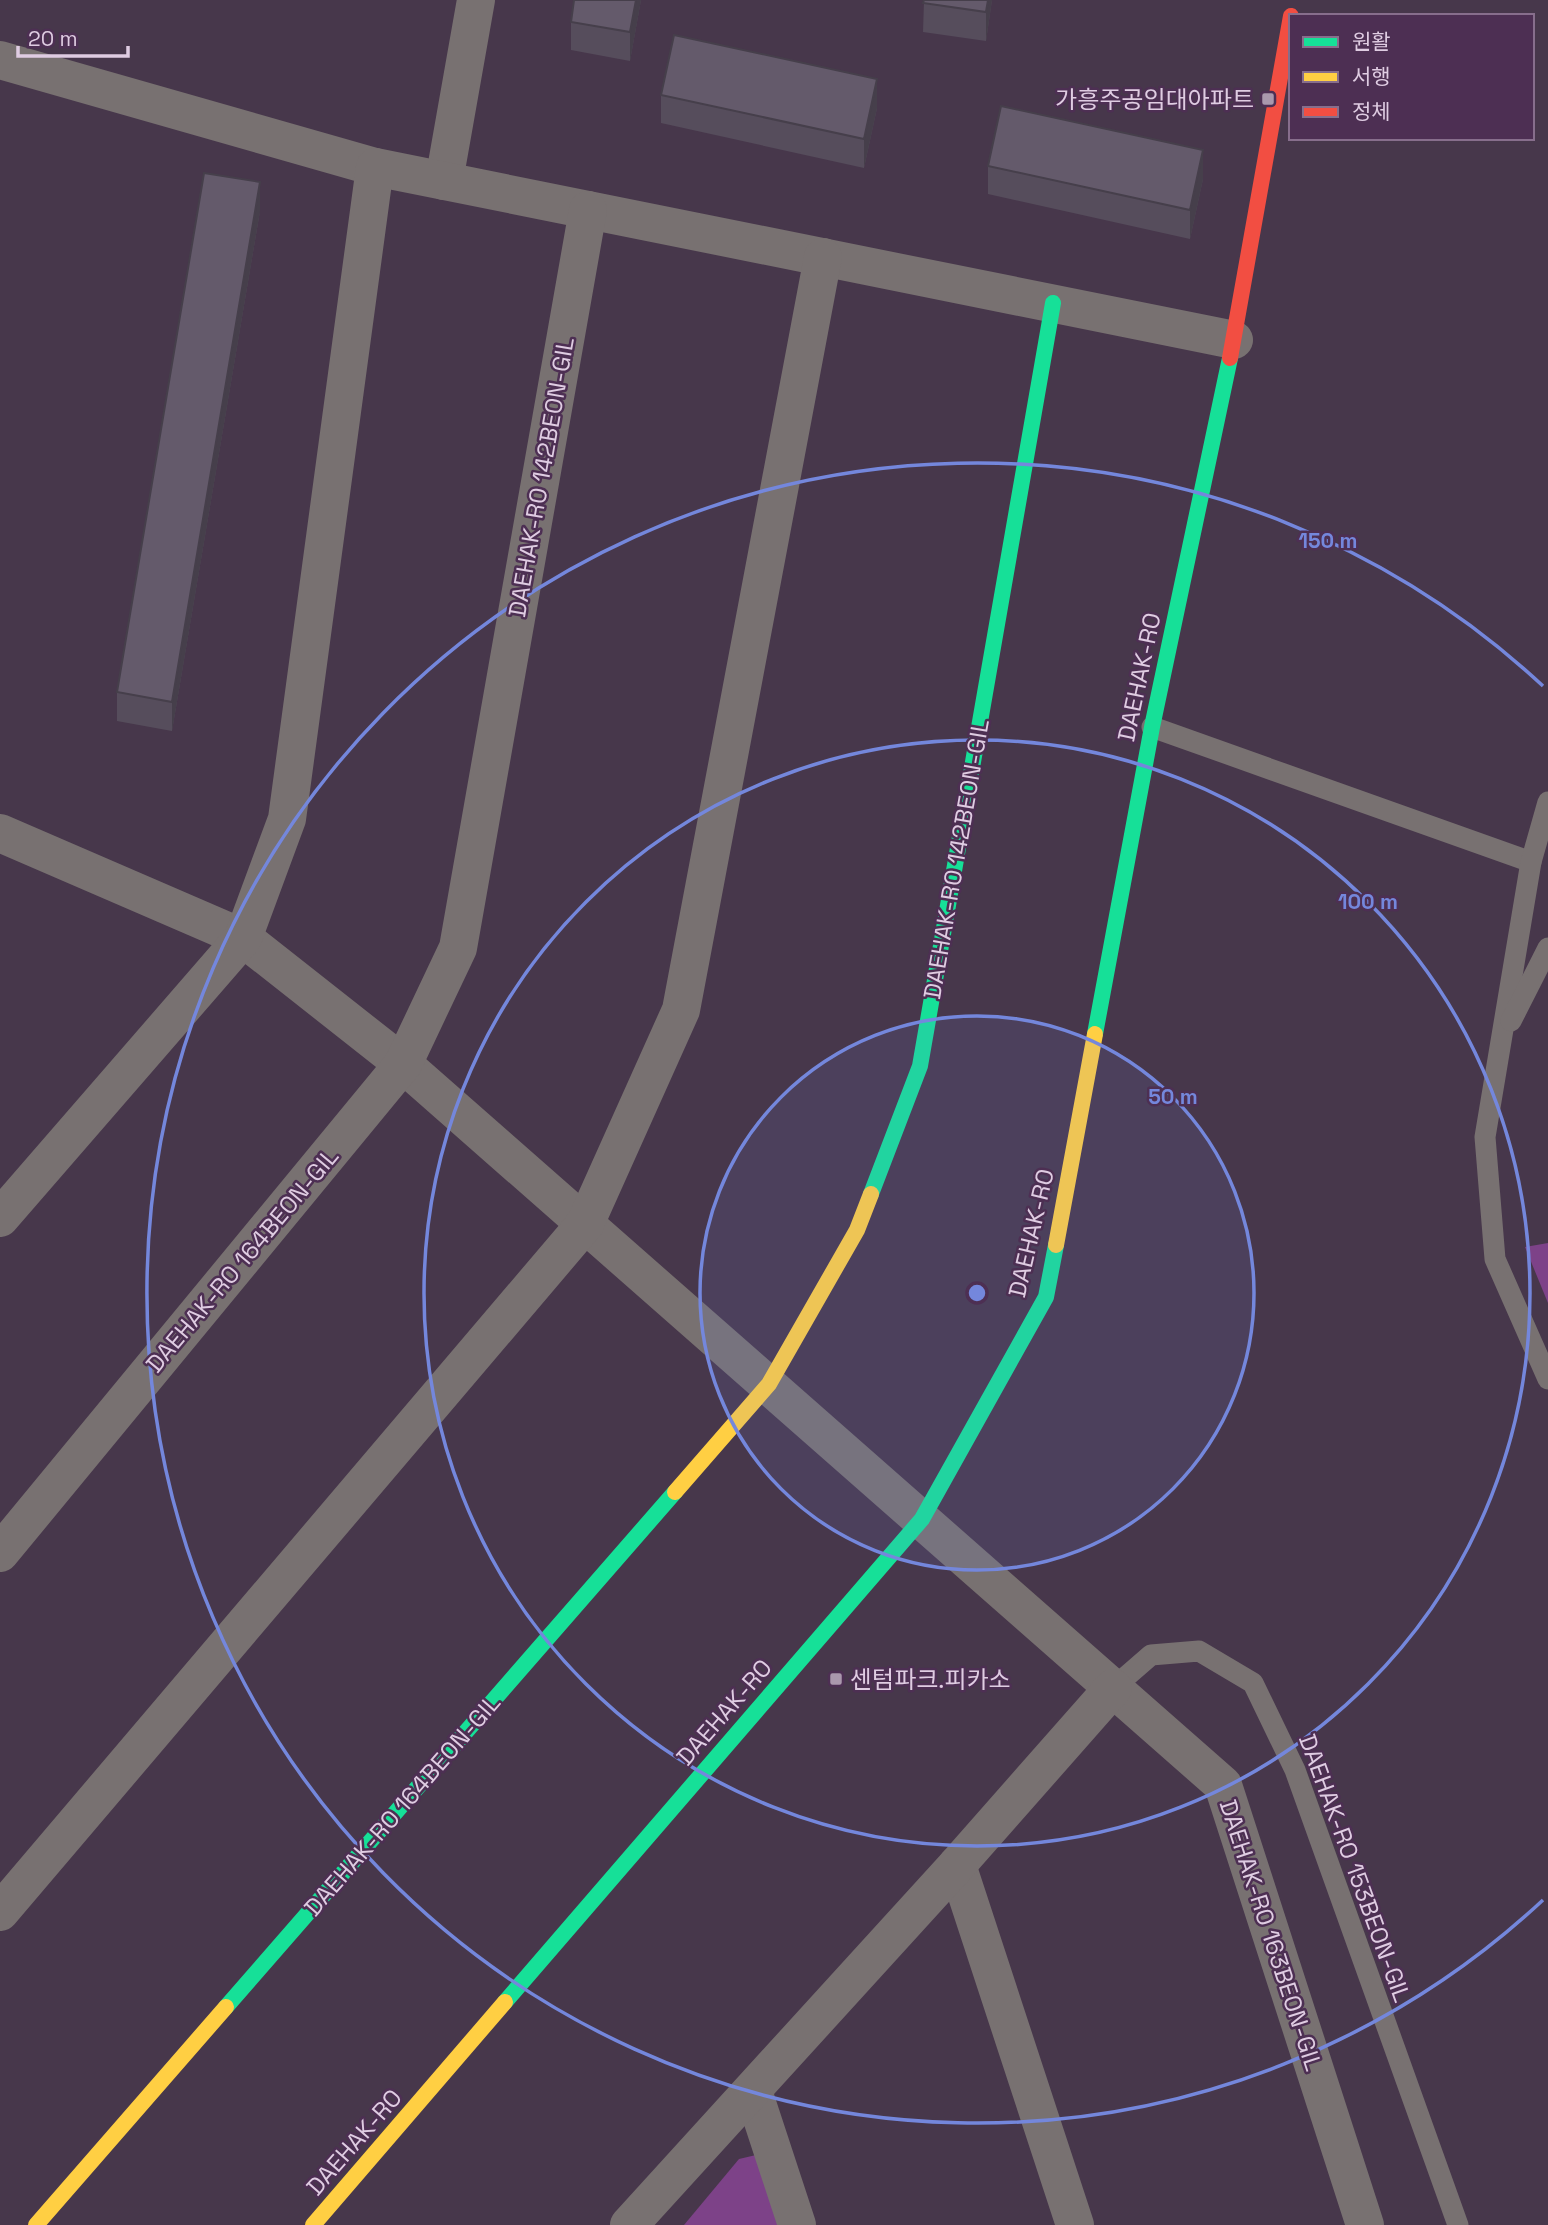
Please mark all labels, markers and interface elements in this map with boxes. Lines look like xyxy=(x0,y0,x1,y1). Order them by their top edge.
scale bar xyxy=(18,14,128,58)
legend xyxy=(1289,14,1534,140)
text: 20 m xyxy=(28,25,78,52)
text: 원활 xyxy=(1352,28,1391,55)
text: 서행 xyxy=(1352,63,1391,90)
place label: 가흥주공임대아파트 xyxy=(1055,84,1254,115)
marker: 가흥주공임대아파트 xyxy=(1260,91,1276,107)
text: 정체 xyxy=(1352,98,1391,125)
street label: DAEHAK-RO 142BEON-GIL xyxy=(501,335,581,619)
text: 150 m xyxy=(1299,527,1357,554)
street label: DAEHAK-RO xyxy=(1110,610,1168,744)
street label: DAEHAK-RO 142BEON-GIL xyxy=(916,717,996,1001)
text: 100 m xyxy=(1338,888,1398,915)
text: 50 m xyxy=(1148,1083,1198,1110)
street label: DAEHAK-RO 164BEON-GIL xyxy=(139,1141,345,1379)
street label: DAEHAK-RO xyxy=(1001,1166,1061,1300)
centre of rings xyxy=(965,1281,989,1305)
street label: DAEHAK-RO xyxy=(669,1652,779,1772)
place label: 센텀파크.피카소 xyxy=(850,1664,1011,1695)
marker: 센텀파크.피카소 xyxy=(828,1671,844,1687)
street label: DAEHAK-RO 164BEON-GIL xyxy=(297,1688,507,1922)
street label: DAEHAK-RO 153BEON-GIL xyxy=(1292,1730,1418,2006)
street label: DAEHAK-RO 163BEON-GIL xyxy=(1212,1795,1330,2075)
street label: DAEHAK-RO xyxy=(299,2082,409,2202)

